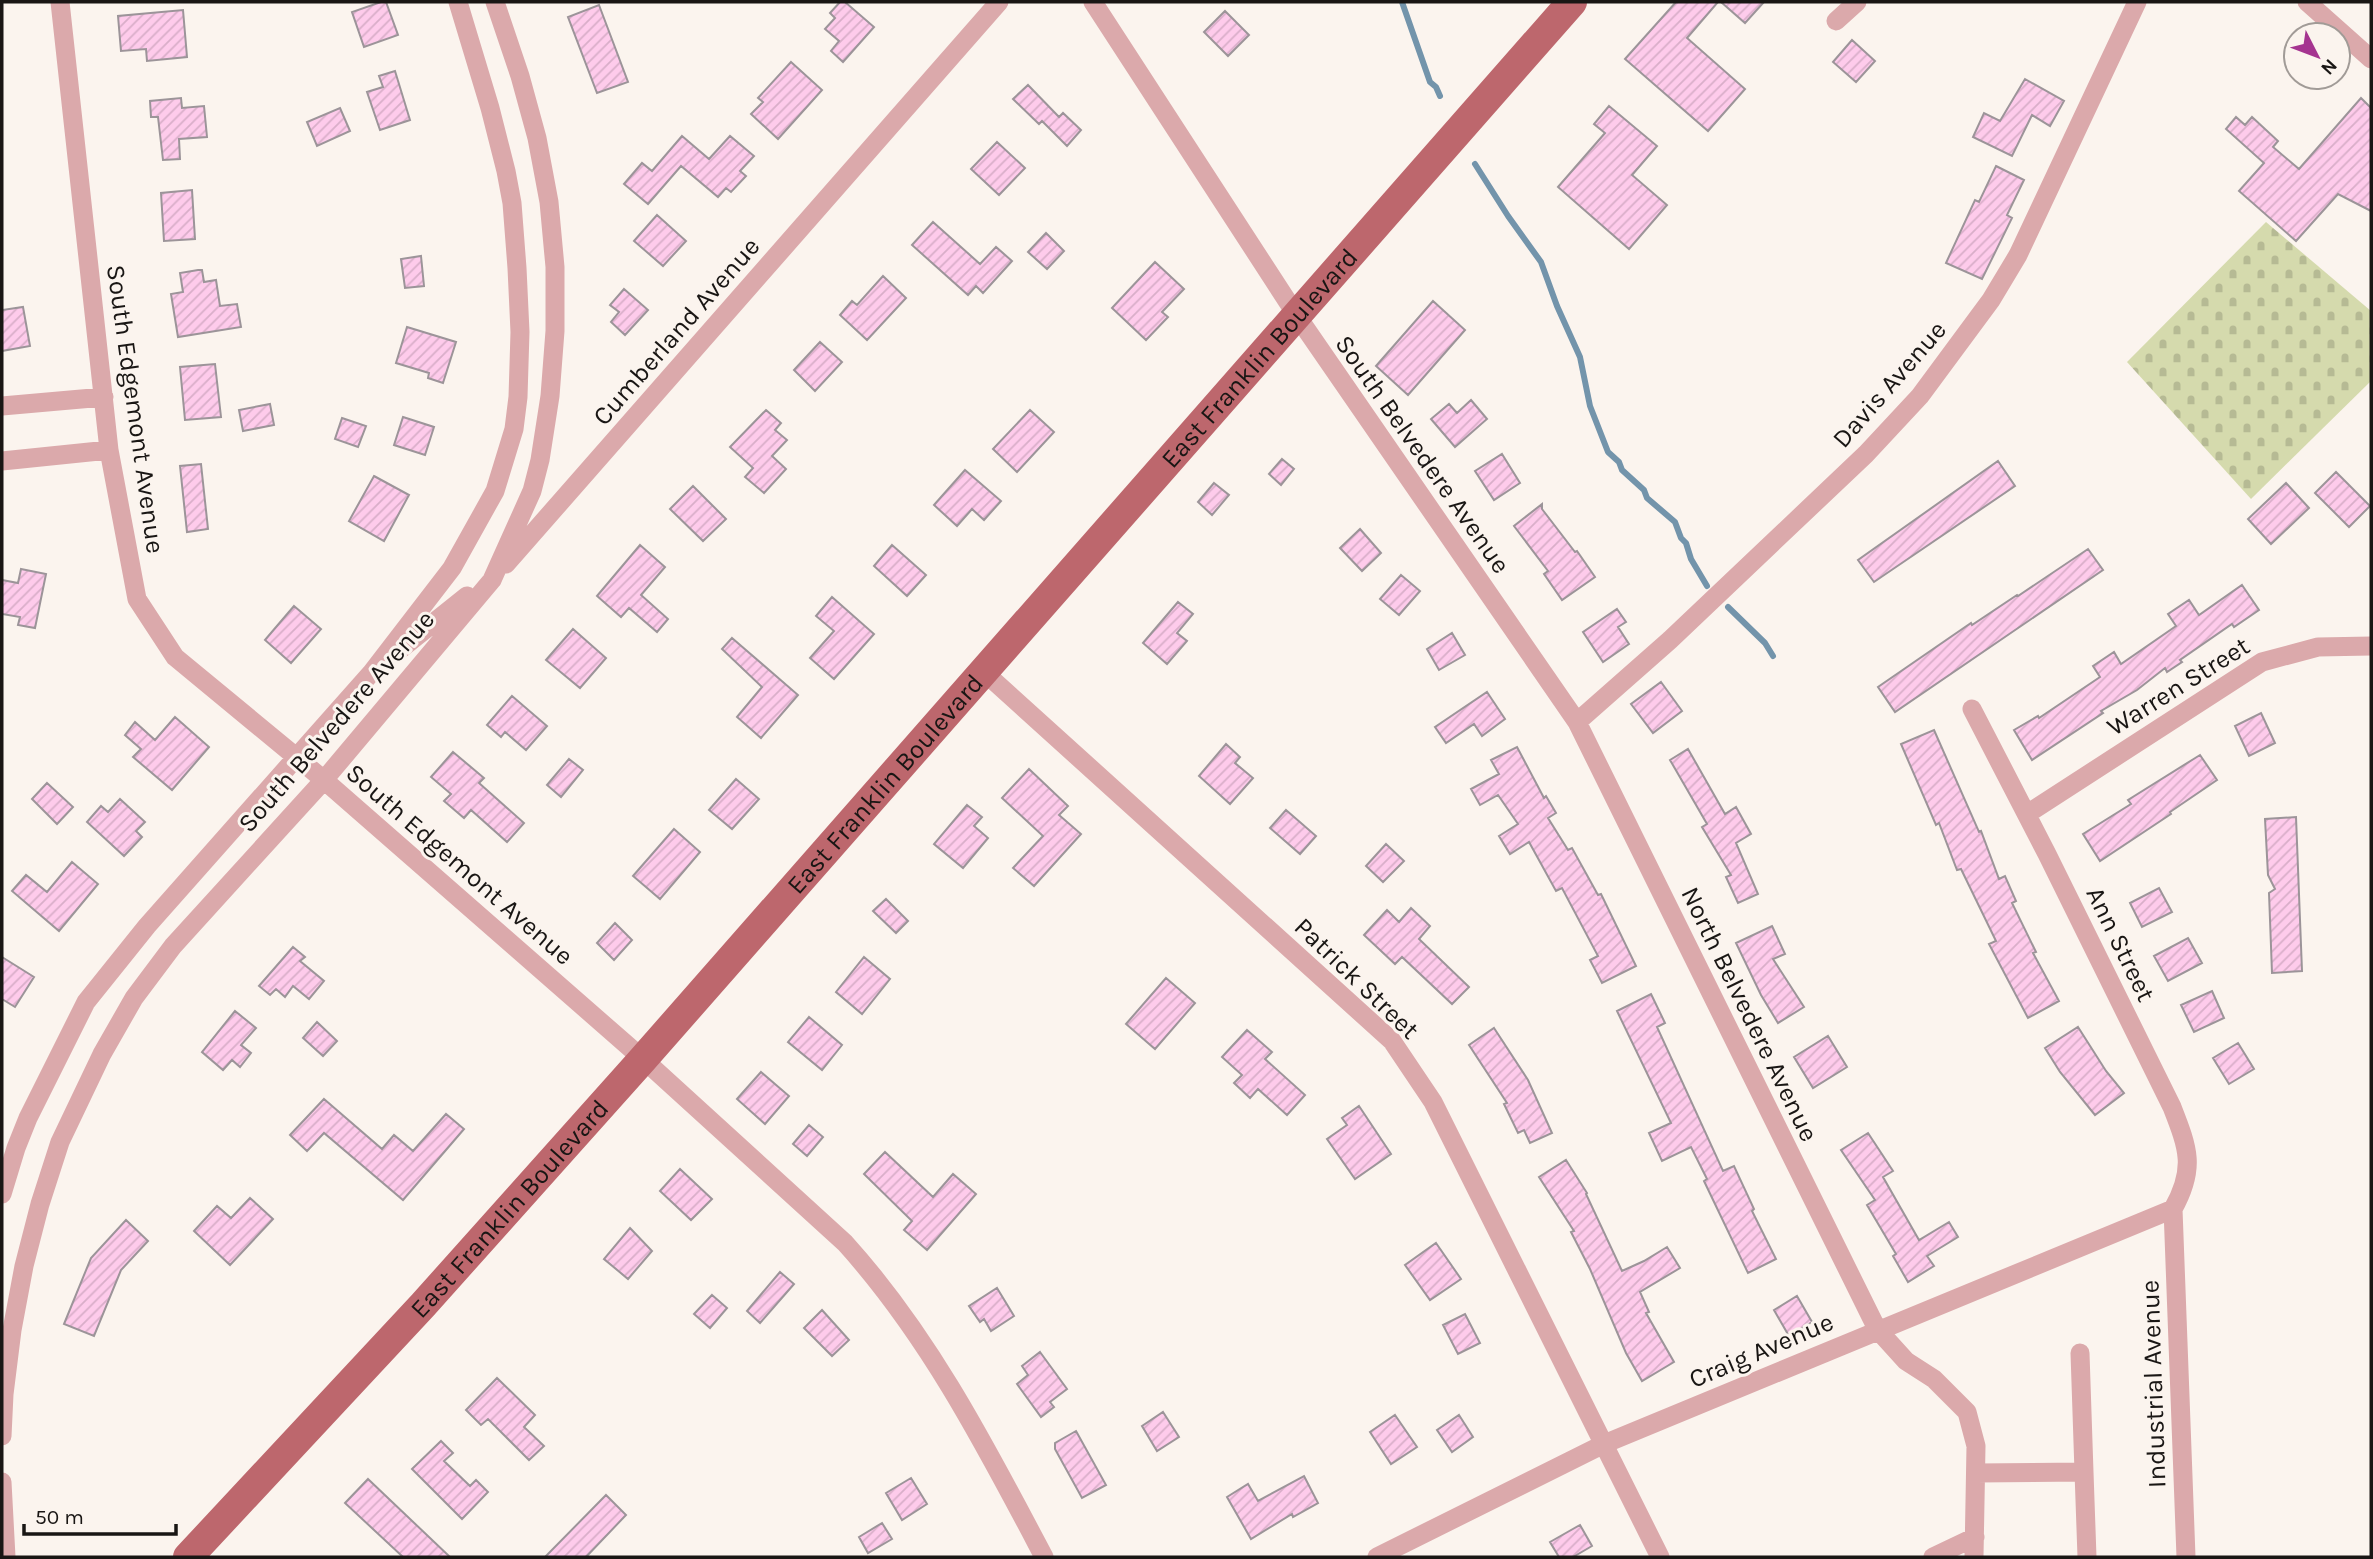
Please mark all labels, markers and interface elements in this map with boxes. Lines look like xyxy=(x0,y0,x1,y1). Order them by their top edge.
north arrow xyxy=(2282,21,2352,91)
text: N xyxy=(2316,54,2342,79)
street label: Cumberland Avenue xyxy=(586,231,766,432)
street label: East Franklin Boulevard xyxy=(1155,242,1364,474)
street label: South Edgemont Avenue xyxy=(100,263,171,555)
street label: Davis Avenue xyxy=(1826,315,1953,454)
street label: South Belvedere Avenue xyxy=(1329,329,1517,579)
street label: South Belvedere Avenue xyxy=(232,604,441,839)
street label: Warren Street xyxy=(2101,630,2255,743)
street label: East Franklin Boulevard xyxy=(780,668,990,900)
street label: South Edgemont Avenue xyxy=(340,757,580,972)
street label: North Belvedere Avenue xyxy=(1674,882,1825,1147)
street label: Ann Street xyxy=(2079,882,2162,1007)
street label: Patrick Street xyxy=(1288,911,1426,1046)
street label: East Franklin Boulevard xyxy=(404,1093,615,1324)
street label: Industrial Avenue xyxy=(2134,1279,2173,1488)
street label: Craig Avenue xyxy=(1684,1306,1838,1395)
scale bar xyxy=(24,1492,177,1536)
text: 50 m xyxy=(35,1505,84,1529)

